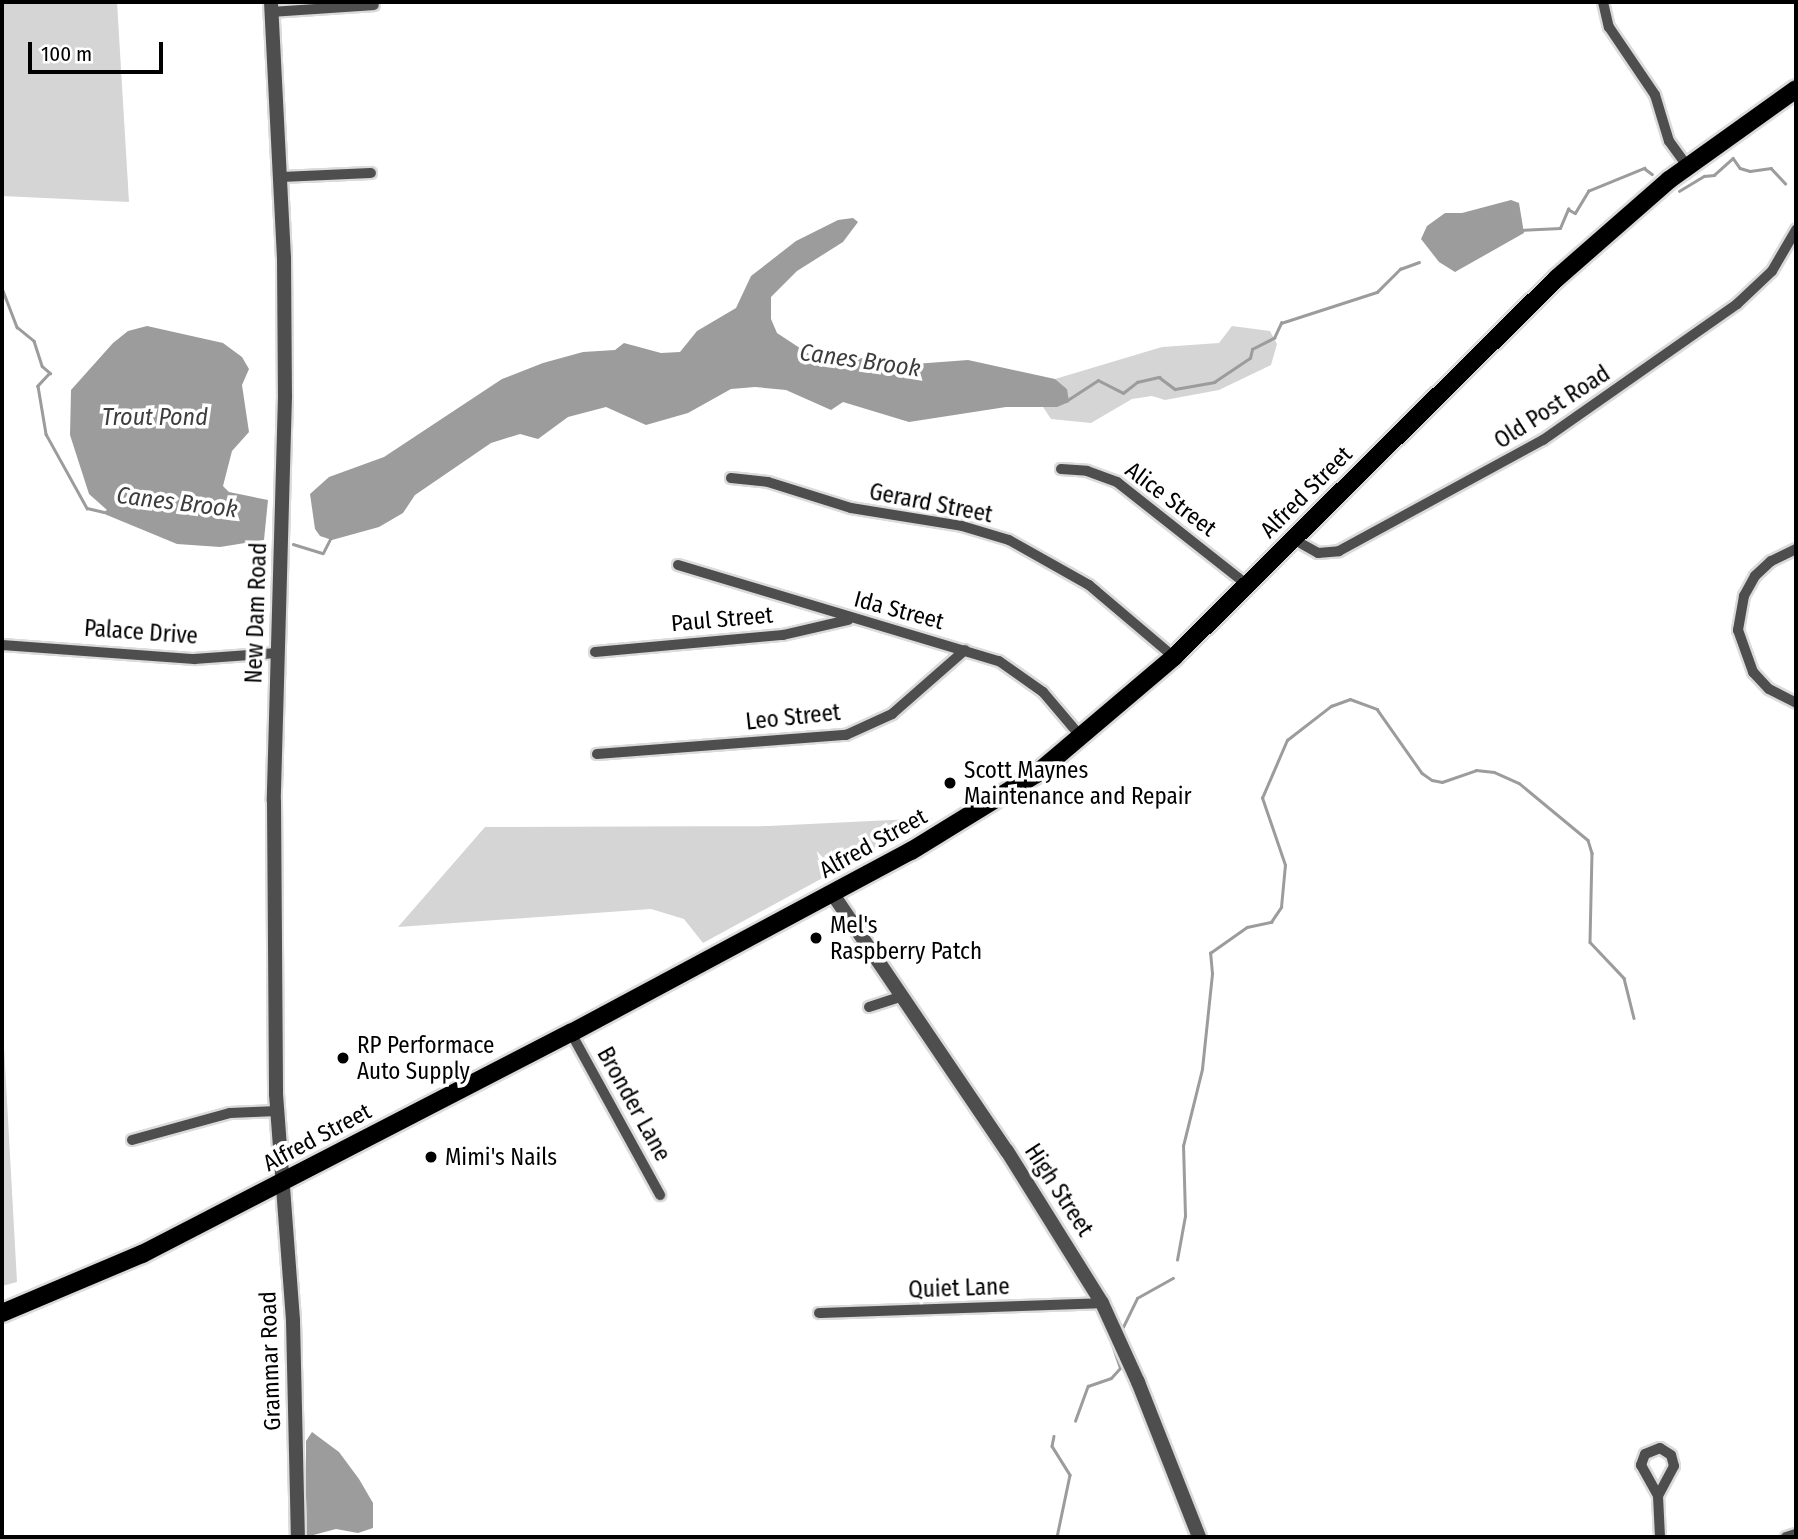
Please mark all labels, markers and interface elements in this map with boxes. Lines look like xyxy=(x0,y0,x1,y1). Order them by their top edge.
scale bar xyxy=(32,28,166,72)
text: 100 m xyxy=(41,41,92,67)
water label: Canes Brook xyxy=(798,338,922,384)
street label: Old Post Road xyxy=(1489,359,1615,455)
water label: Trout Pond xyxy=(102,404,208,432)
street label: Alfred Street xyxy=(1254,440,1358,544)
street label: Alice Street xyxy=(1120,456,1222,542)
street label: Gerard Street xyxy=(867,478,995,528)
water label: Canes Brook xyxy=(115,481,239,525)
street label: New Dam Road xyxy=(240,542,272,684)
street label: Ida Street xyxy=(851,585,947,635)
street label: Paul Street xyxy=(670,601,774,637)
street label: Palace Drive xyxy=(83,614,199,650)
street label: Leo Street xyxy=(744,698,842,736)
place label: Scott Maynes Maintenance and Repair xyxy=(964,756,1192,810)
marker: Scott Maynes Maintenance and Repair xyxy=(942,775,958,791)
street label: Alfred Street xyxy=(815,802,931,884)
place label: Mel's Raspberry Patch xyxy=(830,911,982,965)
marker: Mel's Raspberry Patch xyxy=(808,930,824,946)
place label: RP Performace Auto Supply xyxy=(357,1031,494,1085)
street label: Bronder Lane xyxy=(591,1042,677,1166)
marker: RP Performace Auto Supply xyxy=(335,1050,351,1066)
street label: Alfred Street xyxy=(258,1097,376,1177)
street label: High Street xyxy=(1019,1139,1099,1241)
place label: Mimi's Nails xyxy=(445,1143,557,1171)
marker: Mimi's Nails xyxy=(423,1149,439,1165)
street label: Quiet Lane xyxy=(908,1272,1010,1304)
street label: Grammar Road xyxy=(254,1291,286,1431)

